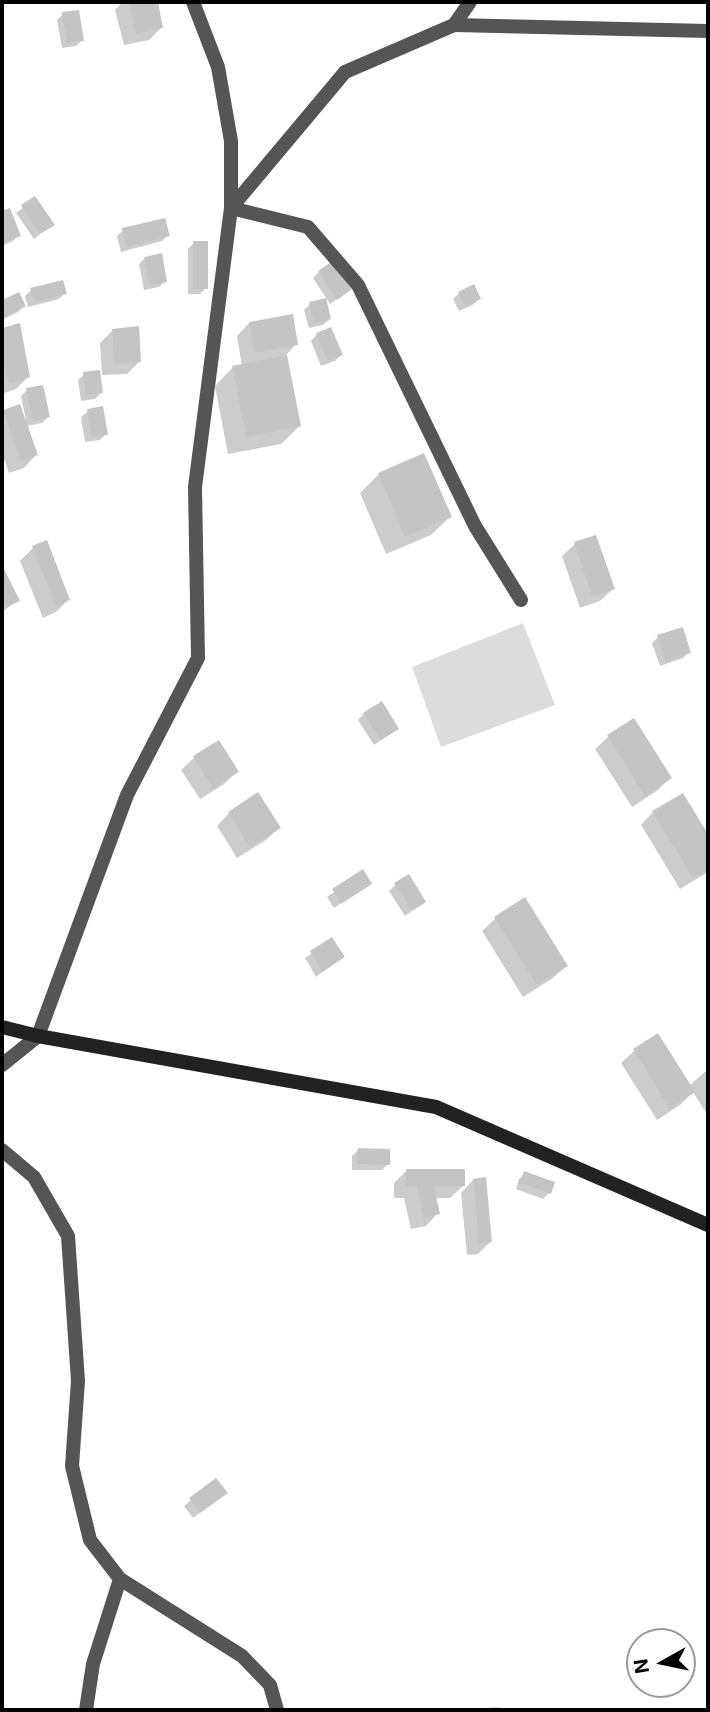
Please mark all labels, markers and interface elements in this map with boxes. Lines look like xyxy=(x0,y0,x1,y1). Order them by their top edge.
north arrow xyxy=(626,1628,696,1698)
text: N xyxy=(629,1657,654,1675)

